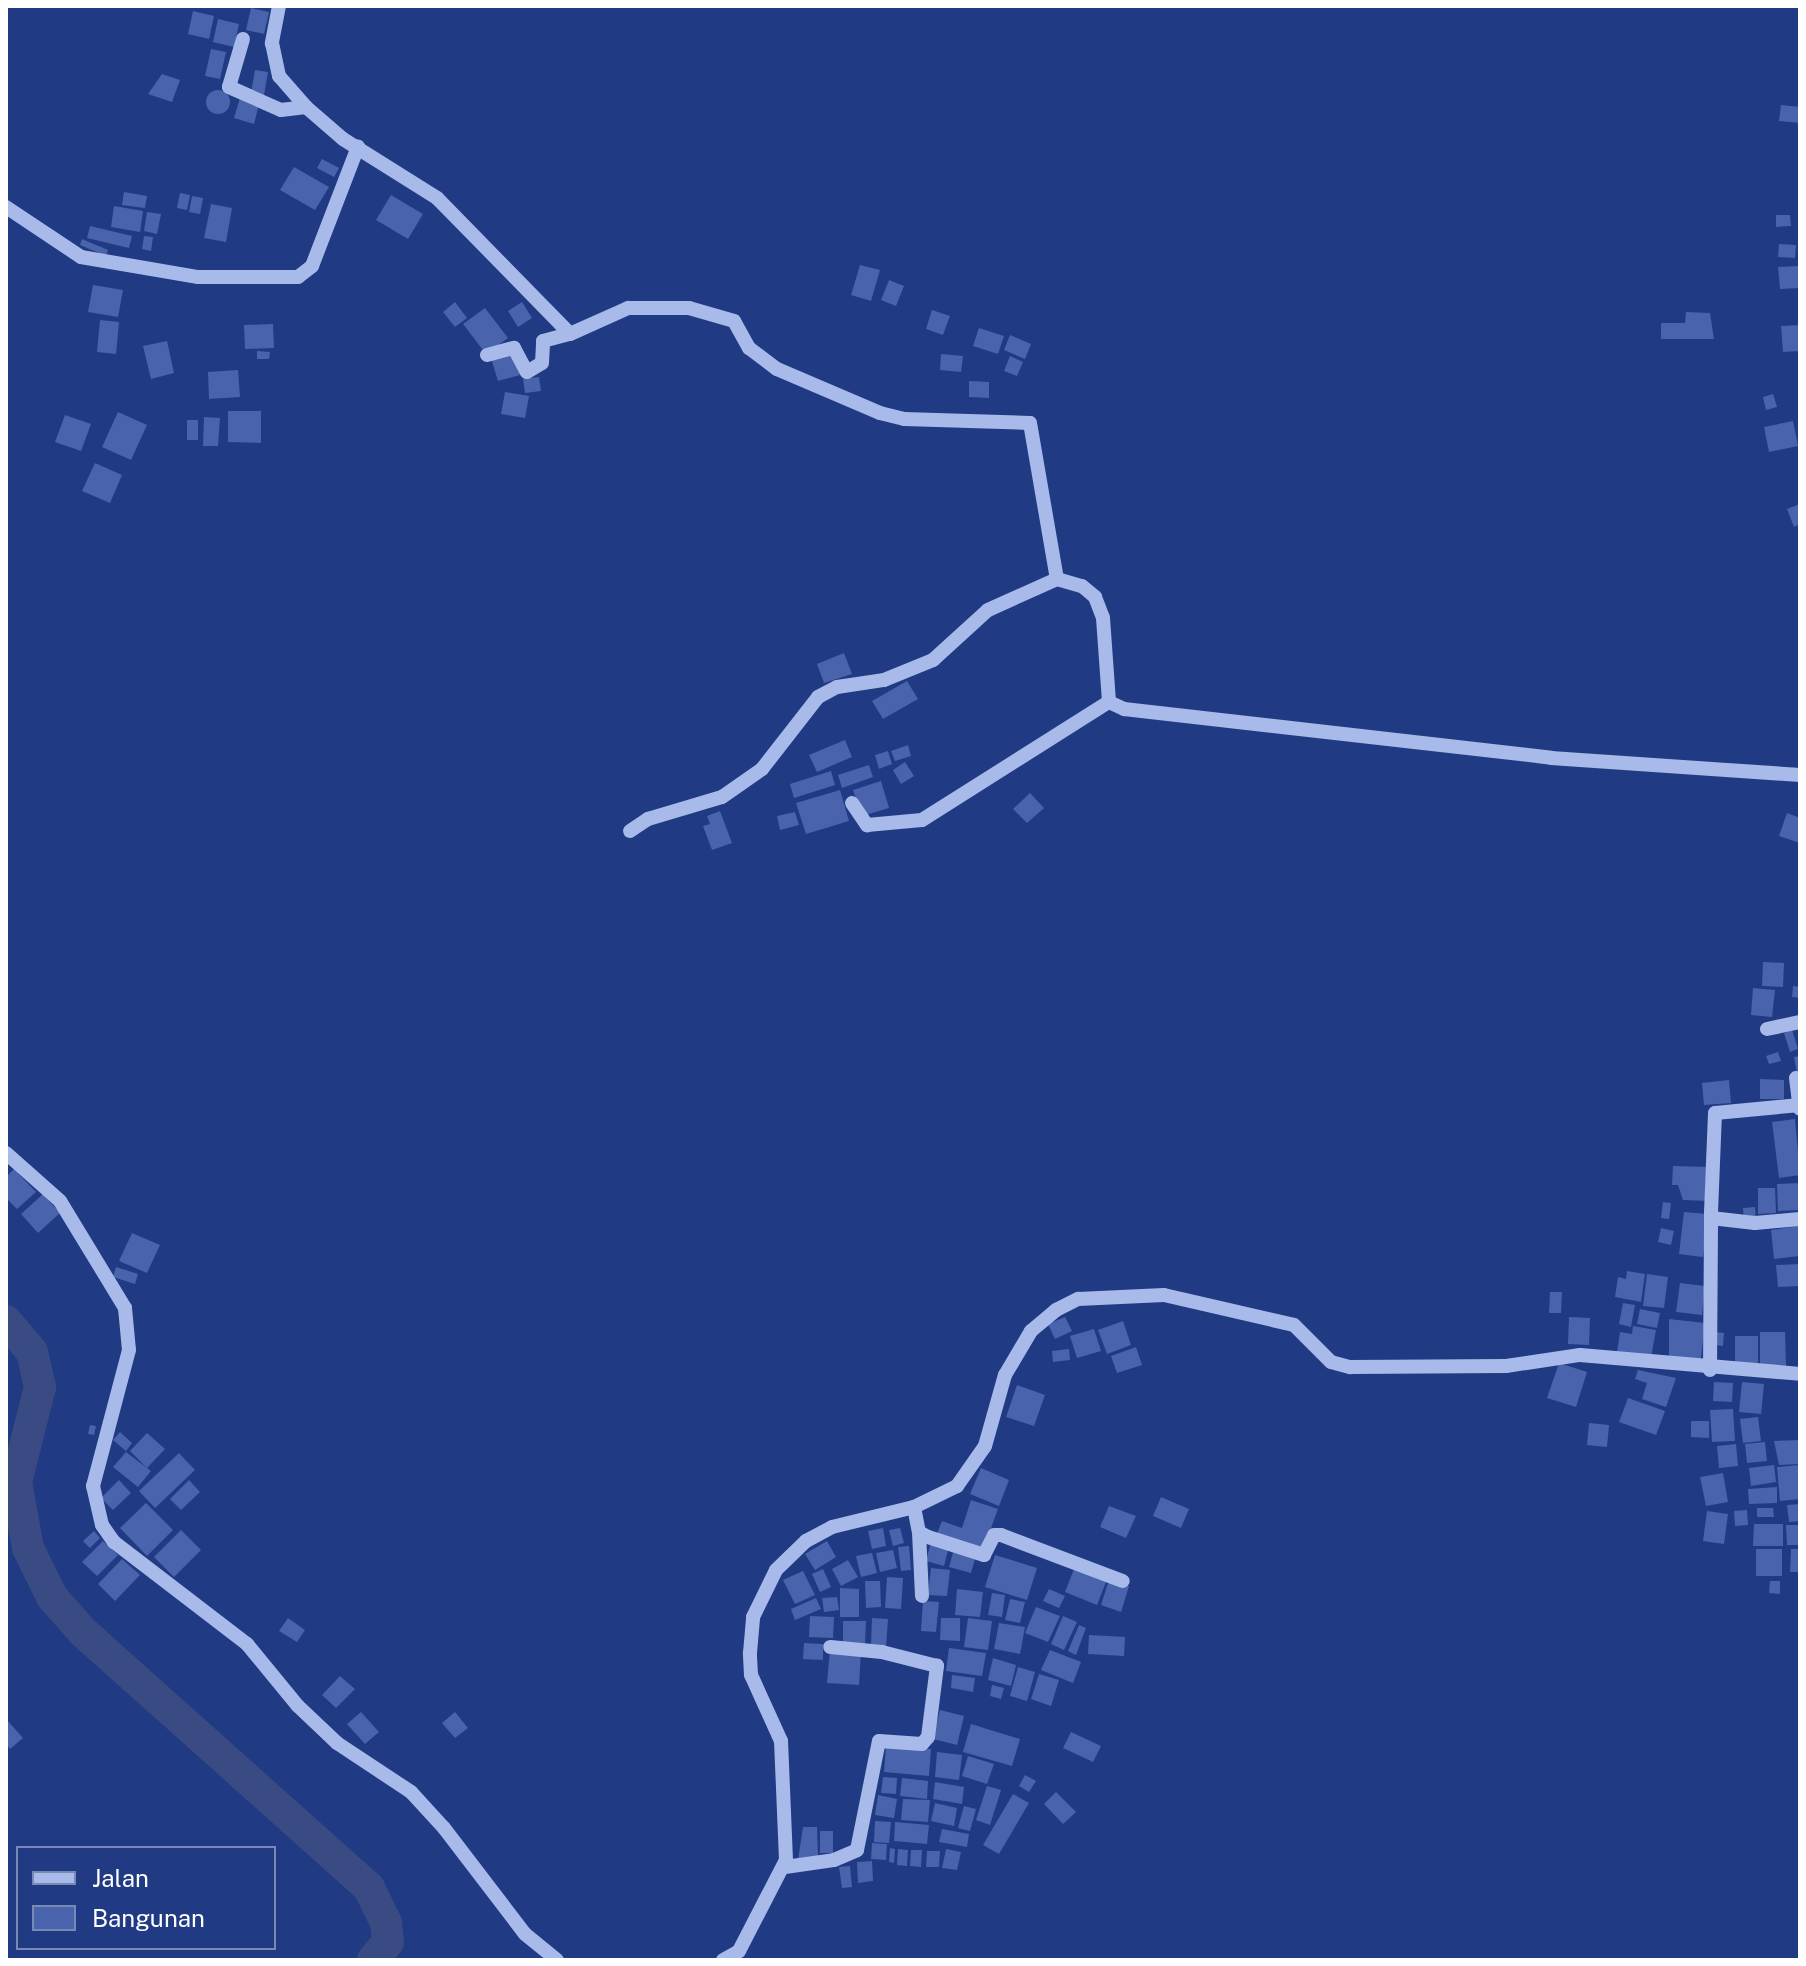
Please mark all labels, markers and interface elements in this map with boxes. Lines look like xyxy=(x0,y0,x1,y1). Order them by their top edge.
legend xyxy=(16,1846,276,1950)
text: Jalan xyxy=(92,1864,149,1892)
text: Bangunan xyxy=(92,1904,205,1932)

